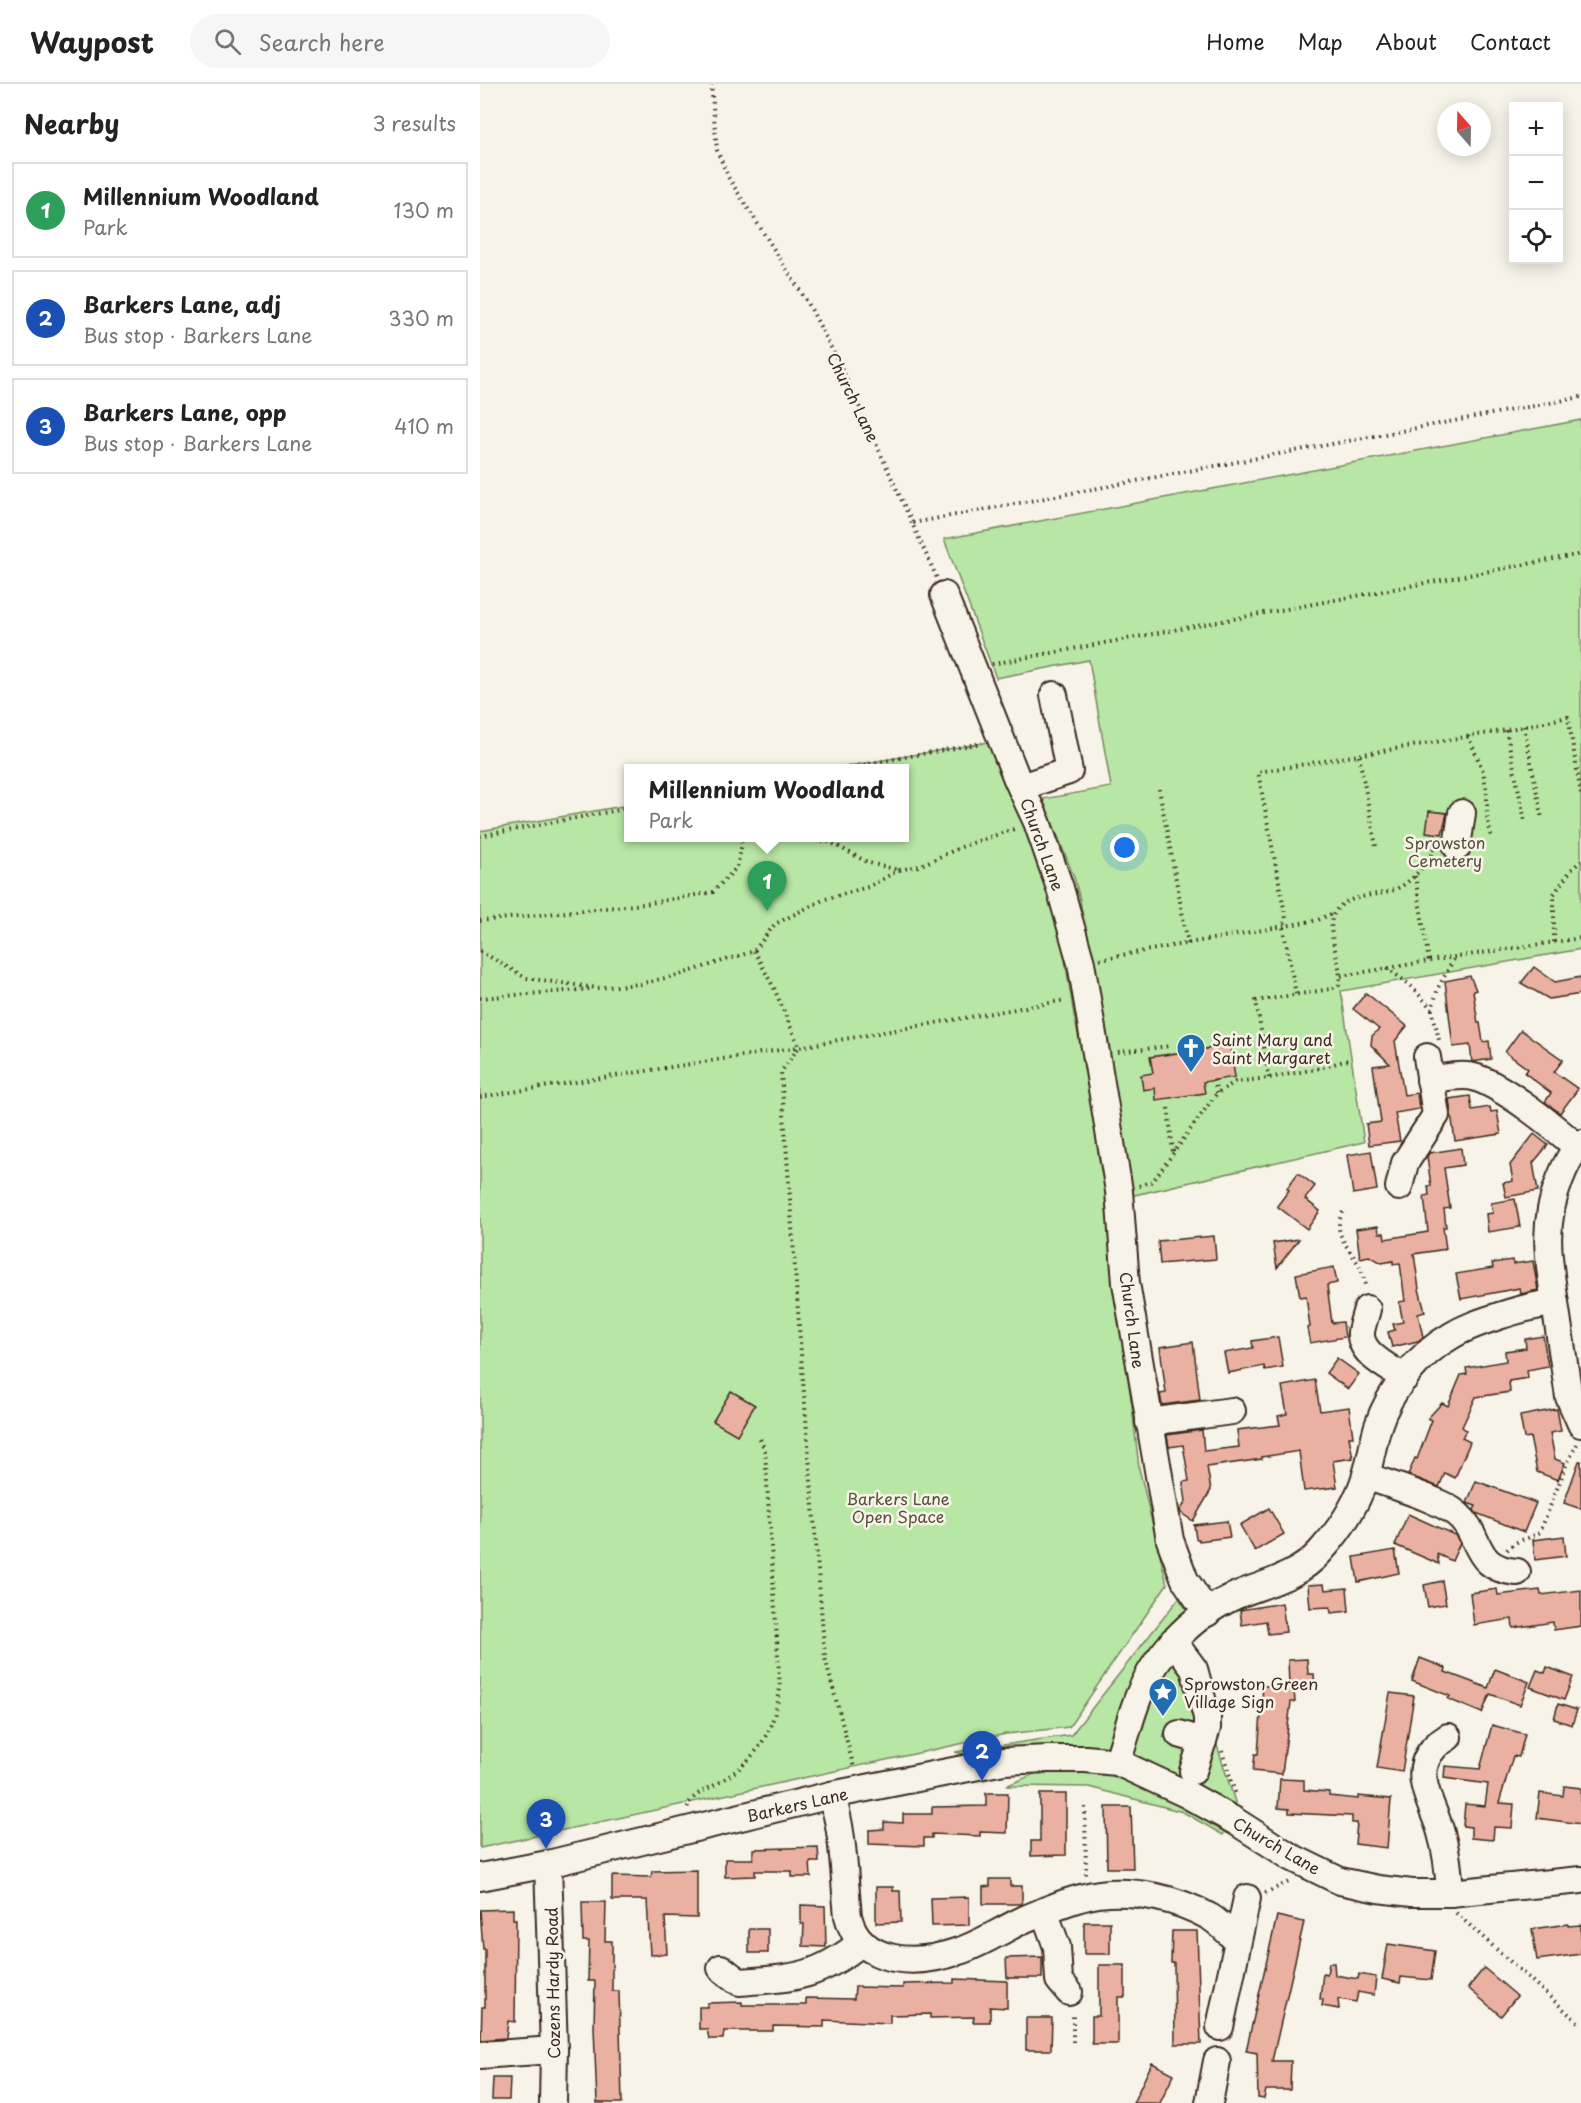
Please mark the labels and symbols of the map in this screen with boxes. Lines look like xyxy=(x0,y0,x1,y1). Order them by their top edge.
north arrow xyxy=(1437,102,1491,156)
street label: Church Lane xyxy=(822,348,886,446)
street label: Church Lane xyxy=(1015,794,1071,894)
park label: Sprowston Cemetery xyxy=(1405,830,1485,872)
your location xyxy=(1110,833,1139,862)
pin: 1 xyxy=(748,862,786,911)
place label: Saint Mary and Saint Margaret xyxy=(1212,1027,1333,1069)
church icon: Saint Mary and Saint Margaret xyxy=(1175,1032,1207,1074)
street label: Church Lane xyxy=(1114,1270,1152,1370)
park label: Barkers Lane Open Space xyxy=(846,1486,950,1528)
place label: Sprowston Green Village Sign xyxy=(1184,1671,1318,1713)
place icon: Sprowston Green Village Sign xyxy=(1147,1676,1179,1718)
pin: 2 xyxy=(962,1732,1002,1781)
street label: Barkers Lane xyxy=(744,1781,850,1827)
pin: 3 xyxy=(526,1800,566,1849)
street label: Church Lane xyxy=(1229,1810,1325,1880)
street label: Cozens Hardy Road xyxy=(539,1907,565,2059)

